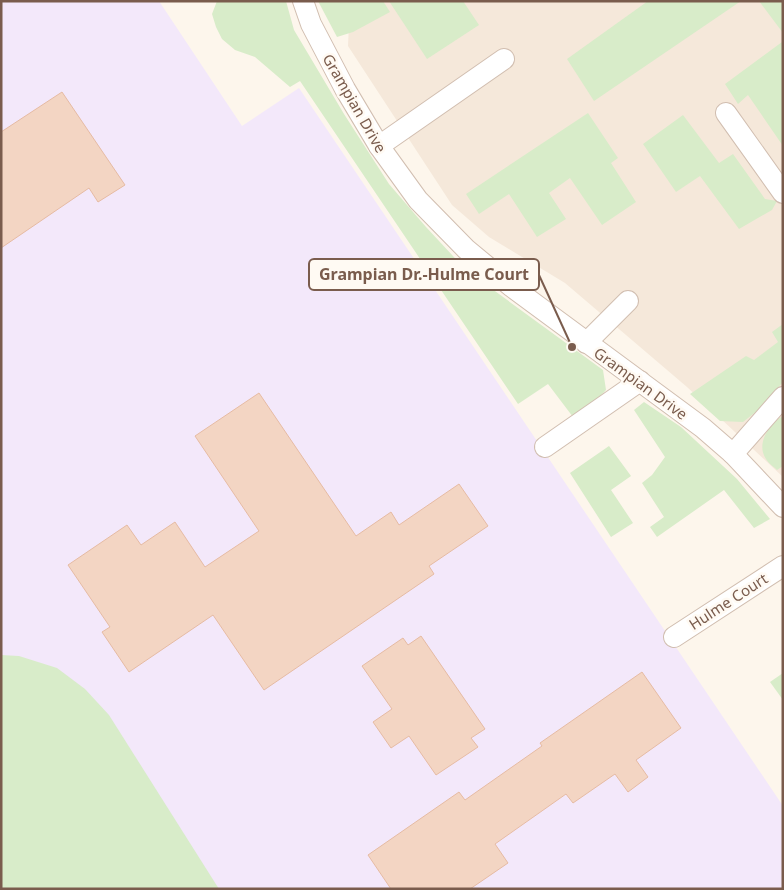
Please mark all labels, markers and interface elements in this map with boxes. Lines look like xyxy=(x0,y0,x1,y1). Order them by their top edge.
street label: Grampian Drive xyxy=(319,50,391,156)
callout: Grampian Dr.-Hulme Court xyxy=(309,259,539,290)
text: Grampian Dr.-Hulme Court xyxy=(319,263,529,285)
street label: Grampian Drive xyxy=(590,342,692,424)
street label: Hulme Court xyxy=(685,568,772,634)

